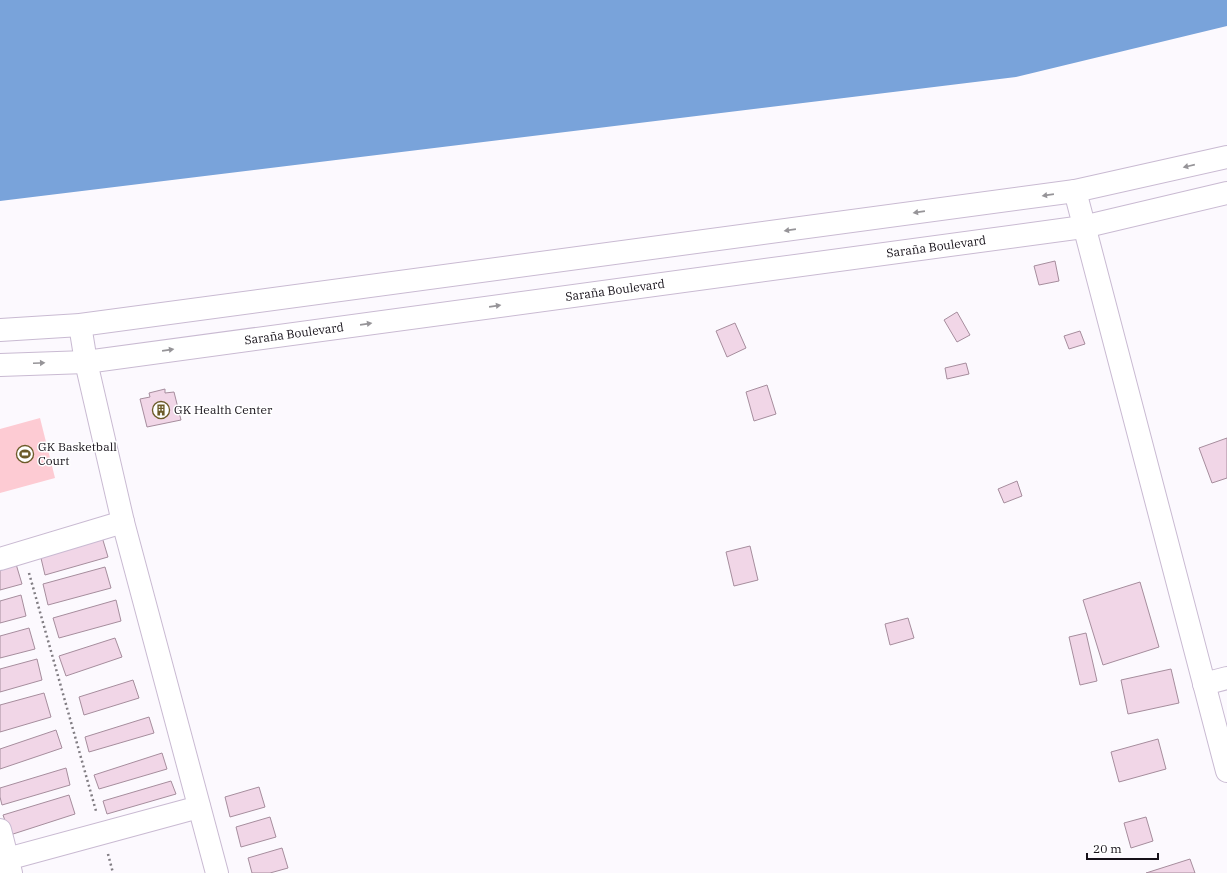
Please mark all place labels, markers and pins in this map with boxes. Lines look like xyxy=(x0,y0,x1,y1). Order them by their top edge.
building icon: GK Health Center xyxy=(151,400,171,420)
place label: GK Health Center xyxy=(174,402,273,417)
place label: GK Basketball Court xyxy=(38,439,117,468)
sports icon: GK Basketball Court xyxy=(15,444,35,464)

